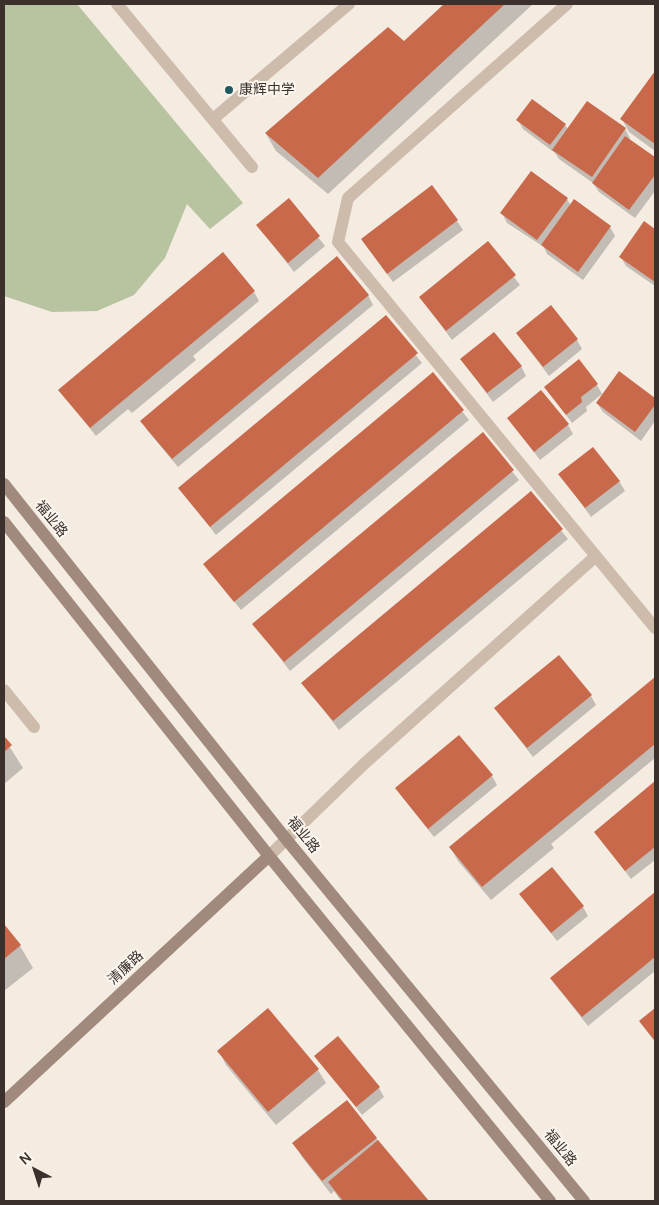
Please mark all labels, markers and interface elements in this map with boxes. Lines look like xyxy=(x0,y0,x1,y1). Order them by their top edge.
place label: 康辉中学 xyxy=(239,82,295,98)
marker: 康辉中学 xyxy=(223,84,235,96)
street label: 福业路 xyxy=(31,497,71,541)
street label: 福业路 xyxy=(283,813,323,857)
street label: 清廉路 xyxy=(105,948,147,988)
street label: 福业路 xyxy=(540,1126,580,1170)
north arrow xyxy=(10,1145,60,1195)
text: N xyxy=(15,1148,35,1169)

